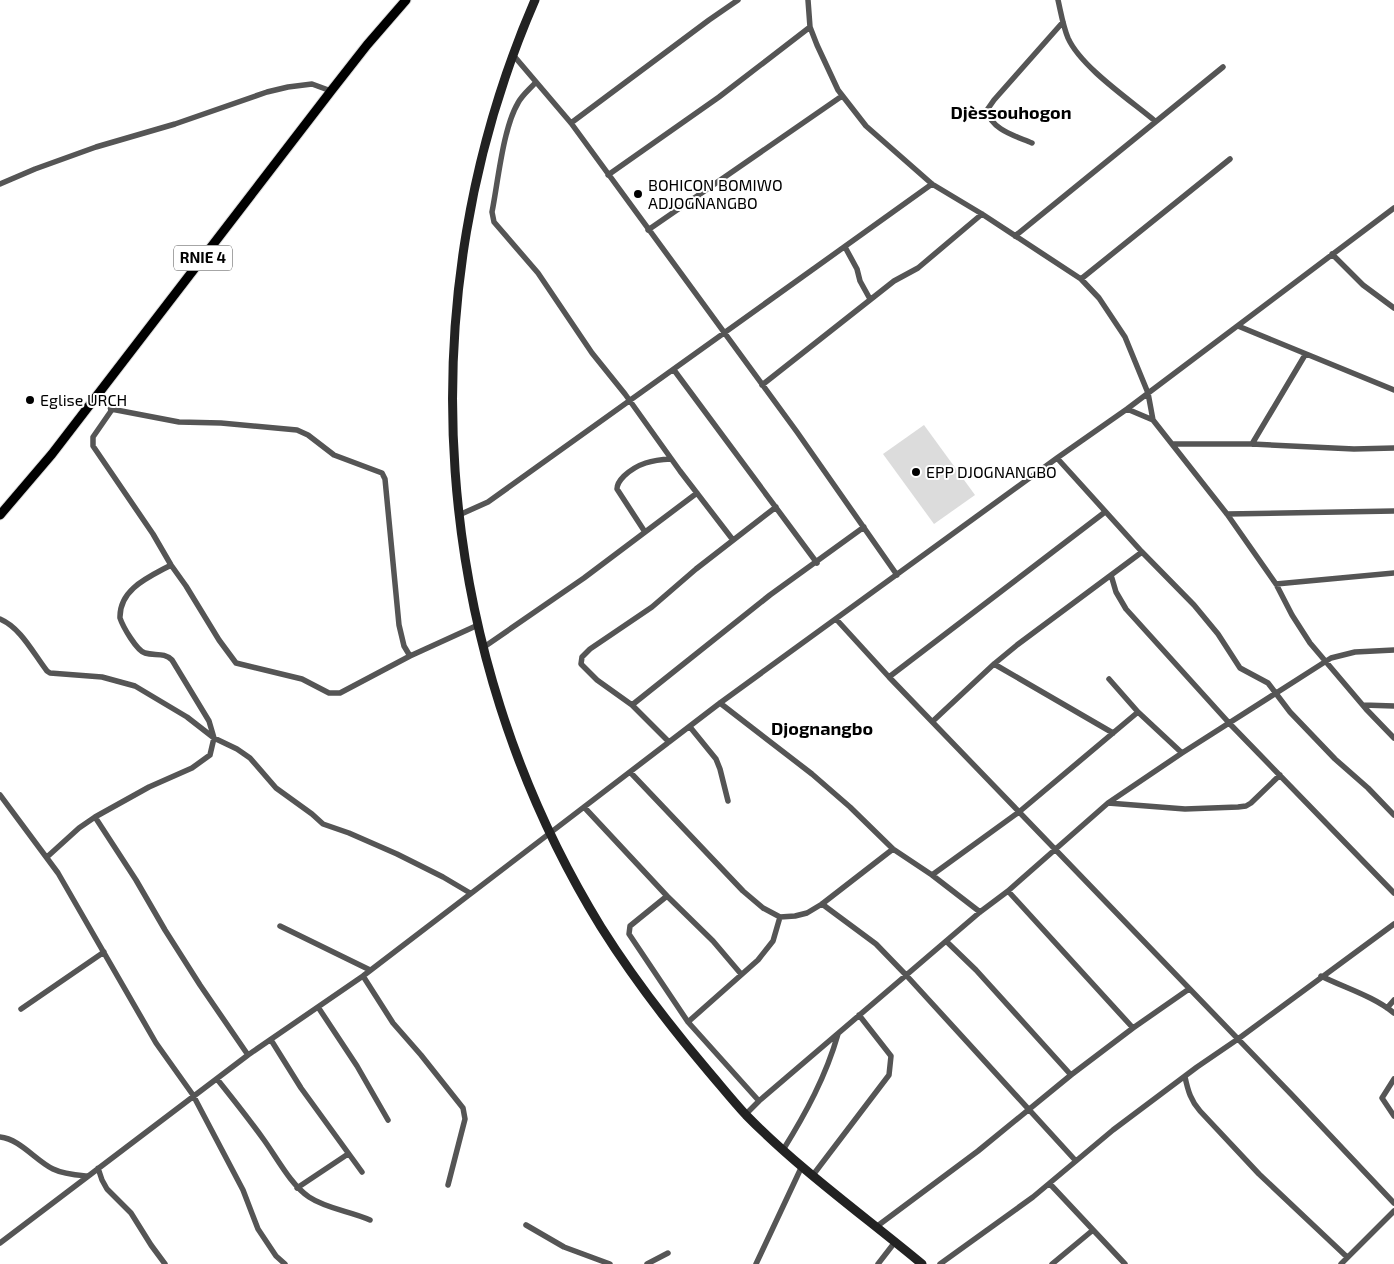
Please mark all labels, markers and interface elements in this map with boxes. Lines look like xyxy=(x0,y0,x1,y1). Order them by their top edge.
district label: Djèssouhogon xyxy=(950,101,1072,123)
place label: BOHICON BOMIWO ADJOGNANGBO xyxy=(648,175,783,212)
marker: BOHICON BOMIWO ADJOGNANGBO xyxy=(632,188,644,200)
road number: RNIE 4 xyxy=(174,246,232,270)
place label: Eglise URCH xyxy=(40,390,127,409)
marker: Eglise URCH xyxy=(24,394,36,406)
place label: EPP DJOGNANGBO xyxy=(926,462,1057,481)
marker: EPP DJOGNANGBO xyxy=(910,466,922,478)
district label: Djognangbo xyxy=(771,717,873,739)

